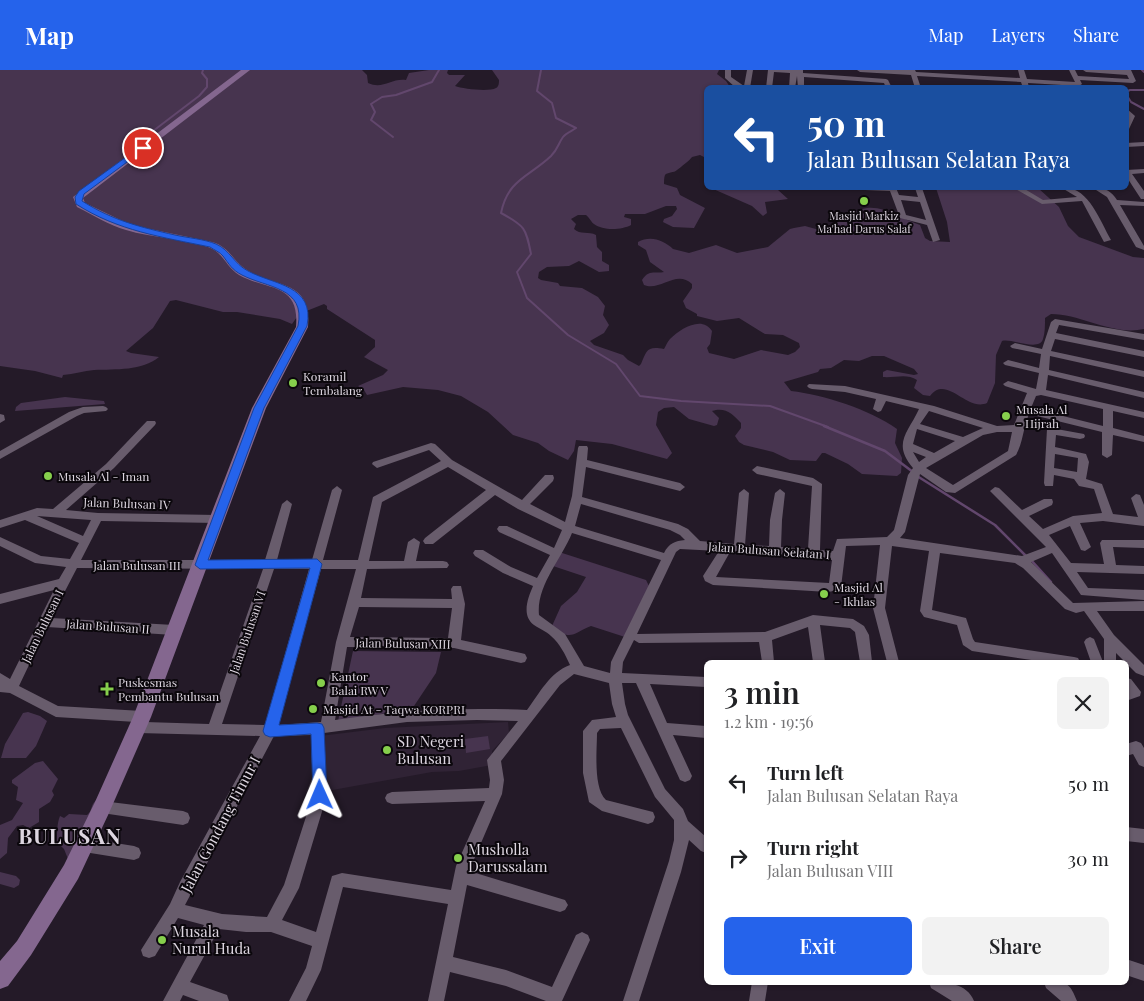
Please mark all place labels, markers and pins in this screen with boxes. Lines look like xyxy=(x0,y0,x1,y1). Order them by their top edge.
pin xyxy=(122,127,164,169)
marker: Masjid Markiz Ma'had Darus Salaf xyxy=(858,195,870,207)
place label: Masjid Markiz Ma'had Darus Salaf xyxy=(817,208,912,236)
place label: Koramil Tembalang xyxy=(303,368,363,398)
marker: Koramil Tembalang xyxy=(287,377,299,389)
place label: Musala Al - Hijrah xyxy=(1016,401,1068,431)
marker: Musala Al - Hijrah xyxy=(1000,410,1012,422)
place label: Musala Al - Iman xyxy=(58,468,149,484)
marker: Musala Al - Iman xyxy=(42,470,54,482)
place label: Masjid Al - Ikhlas xyxy=(834,579,884,609)
marker: Masjid Al - Ikhlas xyxy=(818,588,830,600)
place label: Kantor Balai RW V xyxy=(331,668,389,698)
place label: Puskesmas Pembantu Bulusan xyxy=(118,674,219,704)
marker: Kantor Balai RW V xyxy=(315,677,327,689)
marker: Puskesmas Pembantu Bulusan xyxy=(100,682,114,696)
place label: Masjid At - Taqwa KORPRI xyxy=(323,701,465,717)
marker: Masjid At - Taqwa KORPRI xyxy=(307,703,319,715)
place label: SD Negeri Bulusan xyxy=(397,731,465,768)
marker: SD Negeri Bulusan xyxy=(381,744,393,756)
place label: Musholla Darussalam xyxy=(468,839,548,876)
marker: Musholla Darussalam xyxy=(452,852,464,864)
place label: Musala Nurul Huda xyxy=(172,921,251,958)
marker: Musala Nurul Huda xyxy=(156,934,168,946)

